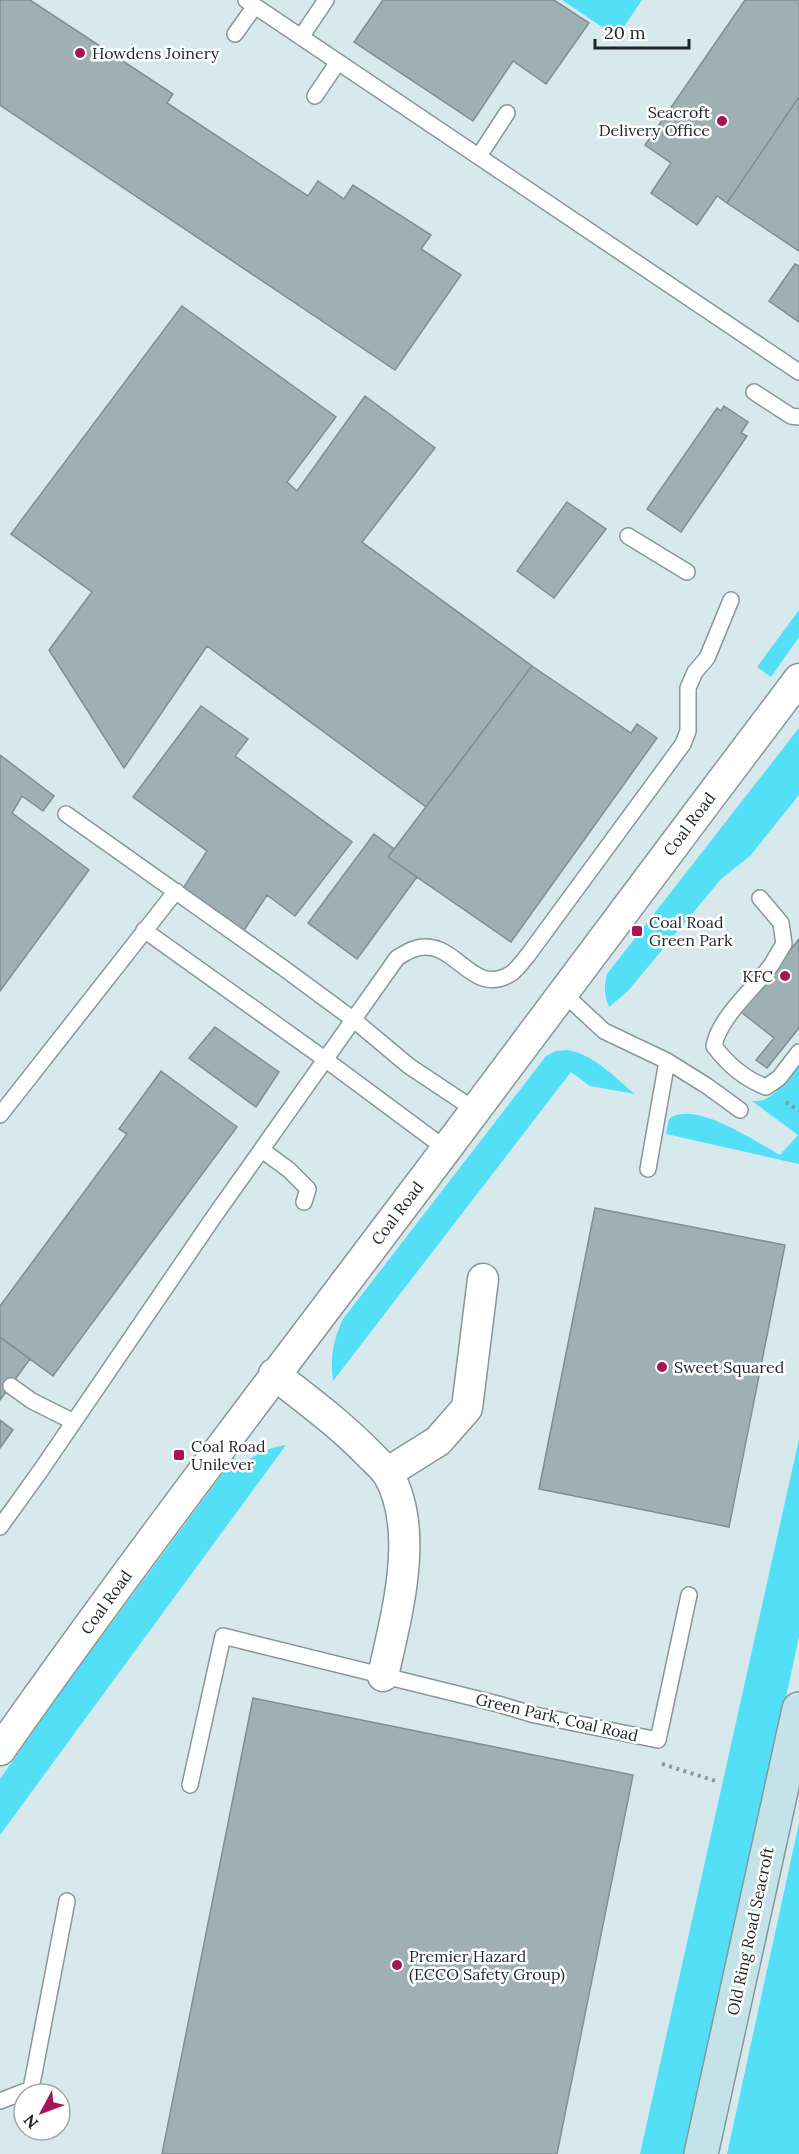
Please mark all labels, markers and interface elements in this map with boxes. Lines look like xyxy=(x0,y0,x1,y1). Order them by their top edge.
scale bar xyxy=(595,12,690,50)
text: 20 m xyxy=(604,21,646,44)
place label: Howdens Joinery xyxy=(92,43,220,63)
marker: Howdens Joinery xyxy=(73,46,87,60)
place label: Seacroft Delivery Office xyxy=(599,102,711,140)
marker: Seacroft Delivery Office xyxy=(715,114,729,128)
street label: Coal Road xyxy=(659,788,720,860)
place label: Coal Road Green Park xyxy=(649,912,733,950)
marker: Coal Road Green Park xyxy=(630,924,644,938)
place label: KFC xyxy=(742,966,773,986)
marker: KFC xyxy=(778,969,792,983)
street label: Coal Road xyxy=(367,1177,428,1249)
place label: Sweet Squared xyxy=(674,1357,785,1377)
marker: Sweet Squared xyxy=(655,1360,669,1374)
place label: Coal Road Unilever xyxy=(191,1436,266,1474)
marker: Coal Road Unilever xyxy=(172,1448,186,1462)
street label: Coal Road xyxy=(76,1566,136,1638)
street label: Green Park, Coal Road xyxy=(474,1689,641,1746)
street label: Old Ring Road Seacroft xyxy=(722,1844,778,2017)
place label: Premier Hazard (ECCO Safety Group) xyxy=(409,1946,565,1985)
marker: Premier Hazard (ECCO Safety Group) xyxy=(390,1958,404,1972)
north arrow xyxy=(12,2082,72,2142)
text: N xyxy=(19,2111,42,2133)

